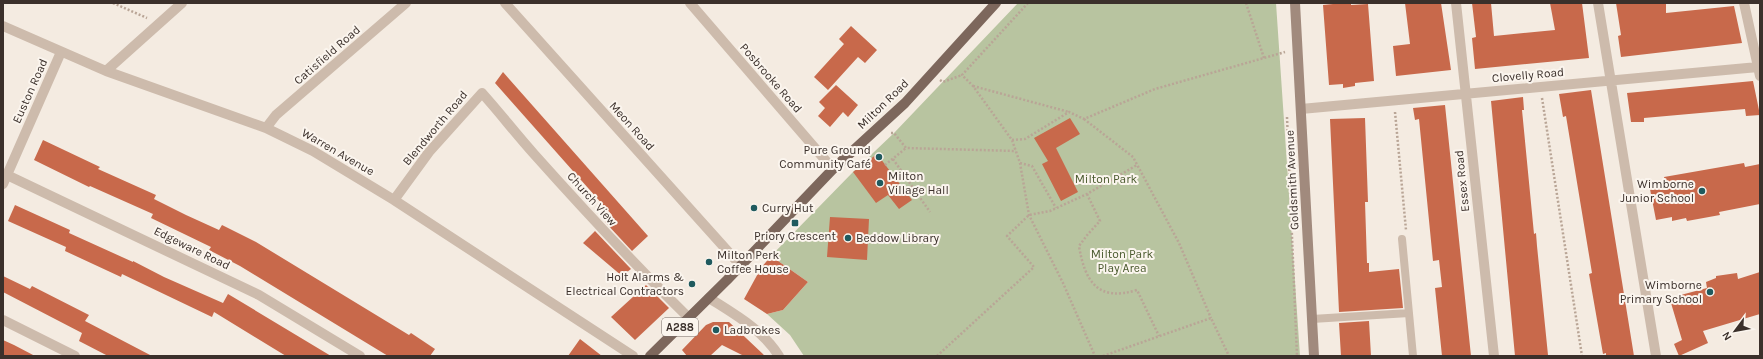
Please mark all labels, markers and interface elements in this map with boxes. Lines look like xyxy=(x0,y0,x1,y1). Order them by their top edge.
street label: Catisfield Road xyxy=(291,22,363,88)
street label: Posbrooke Road xyxy=(737,40,805,116)
street label: Euston Road xyxy=(10,57,50,125)
street label: Clovelly Road xyxy=(1491,65,1565,85)
street label: Milton Road xyxy=(854,76,912,132)
street label: Blendworth Road xyxy=(400,88,470,168)
street label: Meon Road xyxy=(607,99,657,153)
street label: Warren Avenue xyxy=(299,126,377,178)
street label: Goldsmith Avenue xyxy=(1282,130,1302,230)
place label: Pure Ground Community Café xyxy=(779,143,871,171)
street label: Essex Road xyxy=(1452,149,1472,213)
marker: Pure Ground Community Café xyxy=(874,152,884,162)
street label: Church View xyxy=(564,169,620,229)
place label: Milton Village Hall xyxy=(888,169,949,197)
park label: Milton Park xyxy=(1075,172,1138,186)
place label: Wimborne Junior School xyxy=(1620,177,1694,205)
marker: Milton Village Hall xyxy=(875,178,885,188)
marker: Wimborne Junior School xyxy=(1697,186,1707,196)
place label: Curry Hut xyxy=(762,201,814,215)
marker: Curry Hut xyxy=(749,203,759,213)
marker: Priory Crescent xyxy=(790,218,800,228)
street label: Edgeware Road xyxy=(152,223,232,273)
place label: Priory Crescent xyxy=(754,229,837,243)
place label: Beddow Library xyxy=(856,231,940,245)
marker: Beddow Library xyxy=(843,233,853,243)
park label: Milton Park Play Area xyxy=(1091,247,1154,275)
place label: Milton Perk Coffee House xyxy=(717,248,789,276)
marker: Milton Perk Coffee House xyxy=(704,257,714,267)
place label: Holt Alarms & Electrical Contractors xyxy=(566,270,684,298)
place label: Wimborne Primary School xyxy=(1620,278,1702,306)
marker: Holt Alarms & Electrical Contractors xyxy=(687,279,697,289)
marker: Wimborne Primary School xyxy=(1705,287,1715,297)
north arrow xyxy=(1715,311,1755,351)
road number: A288 xyxy=(662,318,698,336)
place label: Ladbrokes xyxy=(724,323,781,337)
marker: Ladbrokes xyxy=(711,325,721,335)
text: N xyxy=(1719,329,1735,343)

